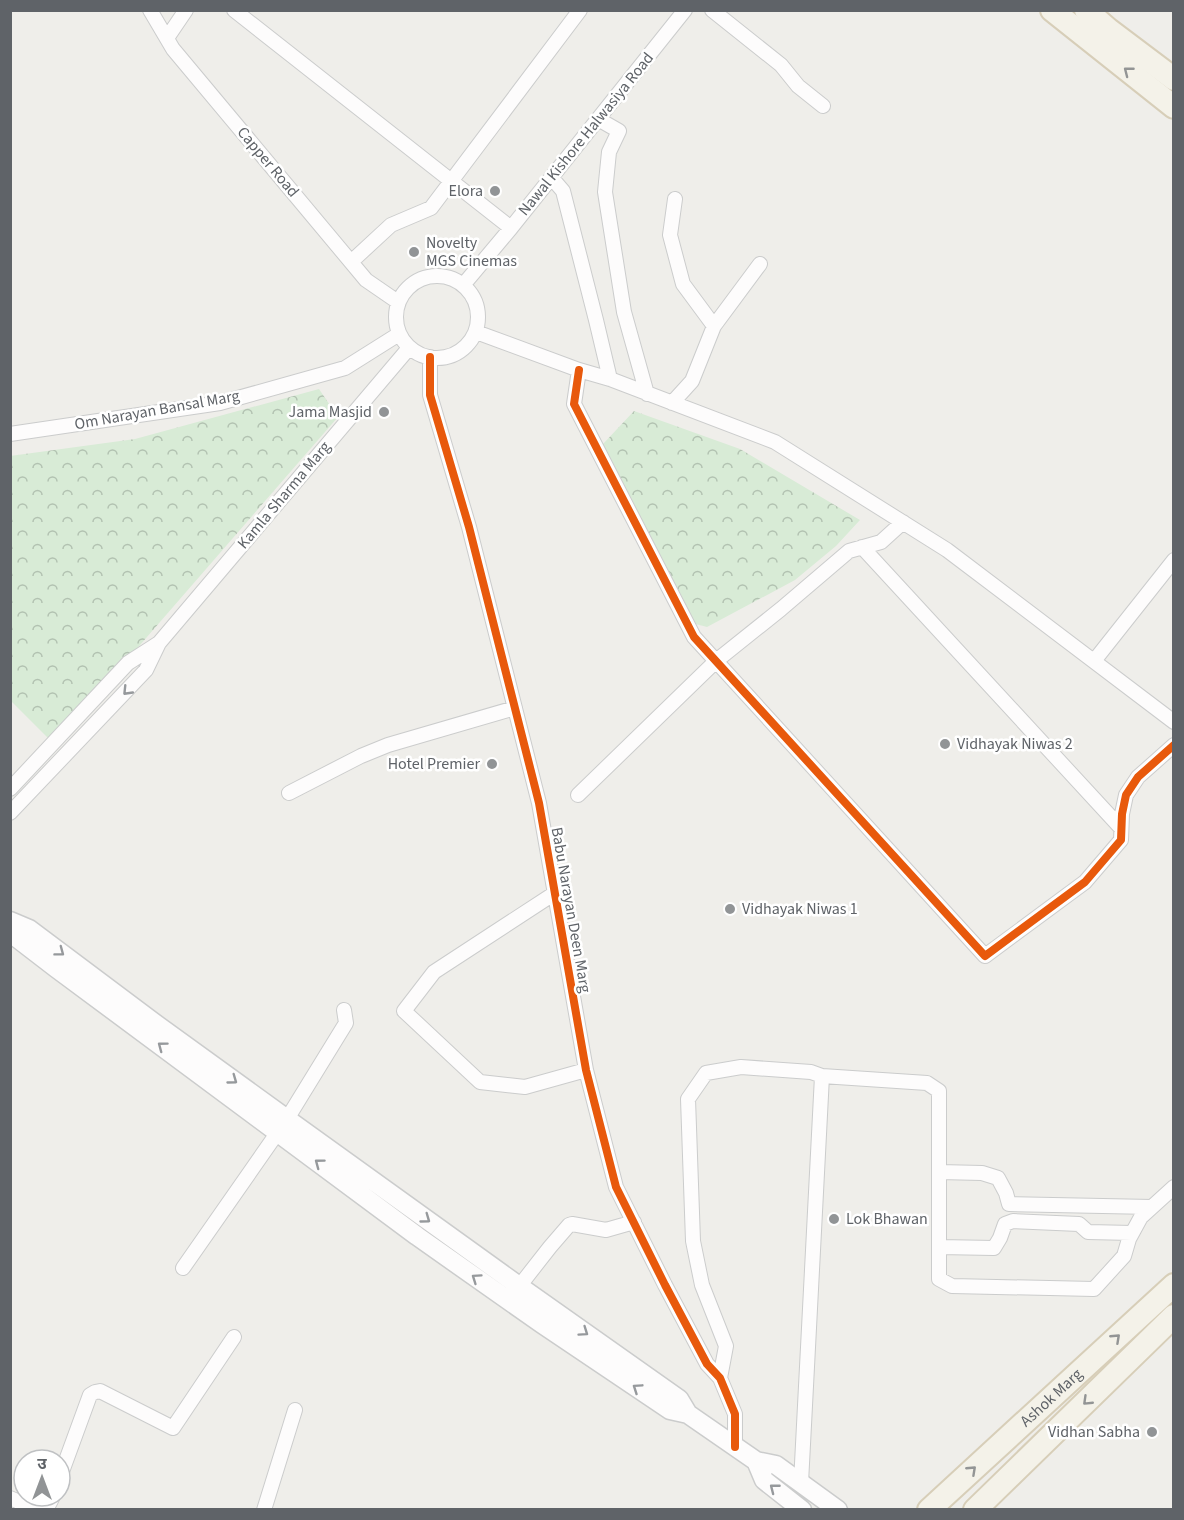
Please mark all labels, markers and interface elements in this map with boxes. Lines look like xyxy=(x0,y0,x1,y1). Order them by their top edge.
street label: Nawal Kishore Halwasiya Road xyxy=(513,48,659,220)
one-way arrow xyxy=(1123,67,1134,78)
street label: Capper Road xyxy=(232,122,304,202)
place label: Elora xyxy=(449,180,483,202)
marker: Elora xyxy=(488,184,502,198)
place label: Novelty MGS Cinemas xyxy=(426,232,517,272)
marker: Novelty MGS Cinemas xyxy=(407,245,421,259)
street label: Om Narayan Bansal Marg xyxy=(73,385,241,435)
place label: Jama Masjid xyxy=(289,401,372,423)
marker: Jama Masjid xyxy=(377,405,391,419)
street label: Kamla Sharma Marg xyxy=(232,436,336,554)
one-way arrow xyxy=(123,684,134,694)
place label: Vidhayak Niwas 2 xyxy=(957,733,1073,755)
marker: Vidhayak Niwas 2 xyxy=(938,737,952,751)
place label: Hotel Premier xyxy=(388,753,480,775)
marker: Hotel Premier xyxy=(485,757,499,771)
street label: Babu Narayan Deen Marg xyxy=(546,825,596,995)
place label: Vidhayak Niwas 1 xyxy=(742,898,858,920)
marker: Vidhayak Niwas 1 xyxy=(723,902,737,916)
one-way arrow xyxy=(53,944,64,955)
one-way arrow xyxy=(158,1043,169,1054)
one-way arrow xyxy=(227,1073,238,1084)
one-way arrow xyxy=(314,1159,325,1170)
place label: Lok Bhawan xyxy=(846,1208,928,1230)
one-way arrow xyxy=(419,1211,430,1222)
marker: Lok Bhawan xyxy=(827,1212,841,1226)
one-way arrow xyxy=(472,1274,483,1285)
one-way arrow xyxy=(578,1325,589,1336)
one-way arrow xyxy=(1109,1334,1120,1345)
street label: Ashok Marg xyxy=(1015,1363,1087,1432)
one-way arrow xyxy=(633,1383,643,1395)
one-way arrow xyxy=(1083,1393,1094,1404)
place label: Vidhan Sabha xyxy=(1048,1421,1140,1443)
marker: Vidhan Sabha xyxy=(1145,1425,1159,1439)
north arrow xyxy=(12,1448,72,1508)
text: उ xyxy=(37,1453,47,1475)
one-way arrow xyxy=(966,1466,976,1477)
one-way arrow xyxy=(770,1485,781,1496)

